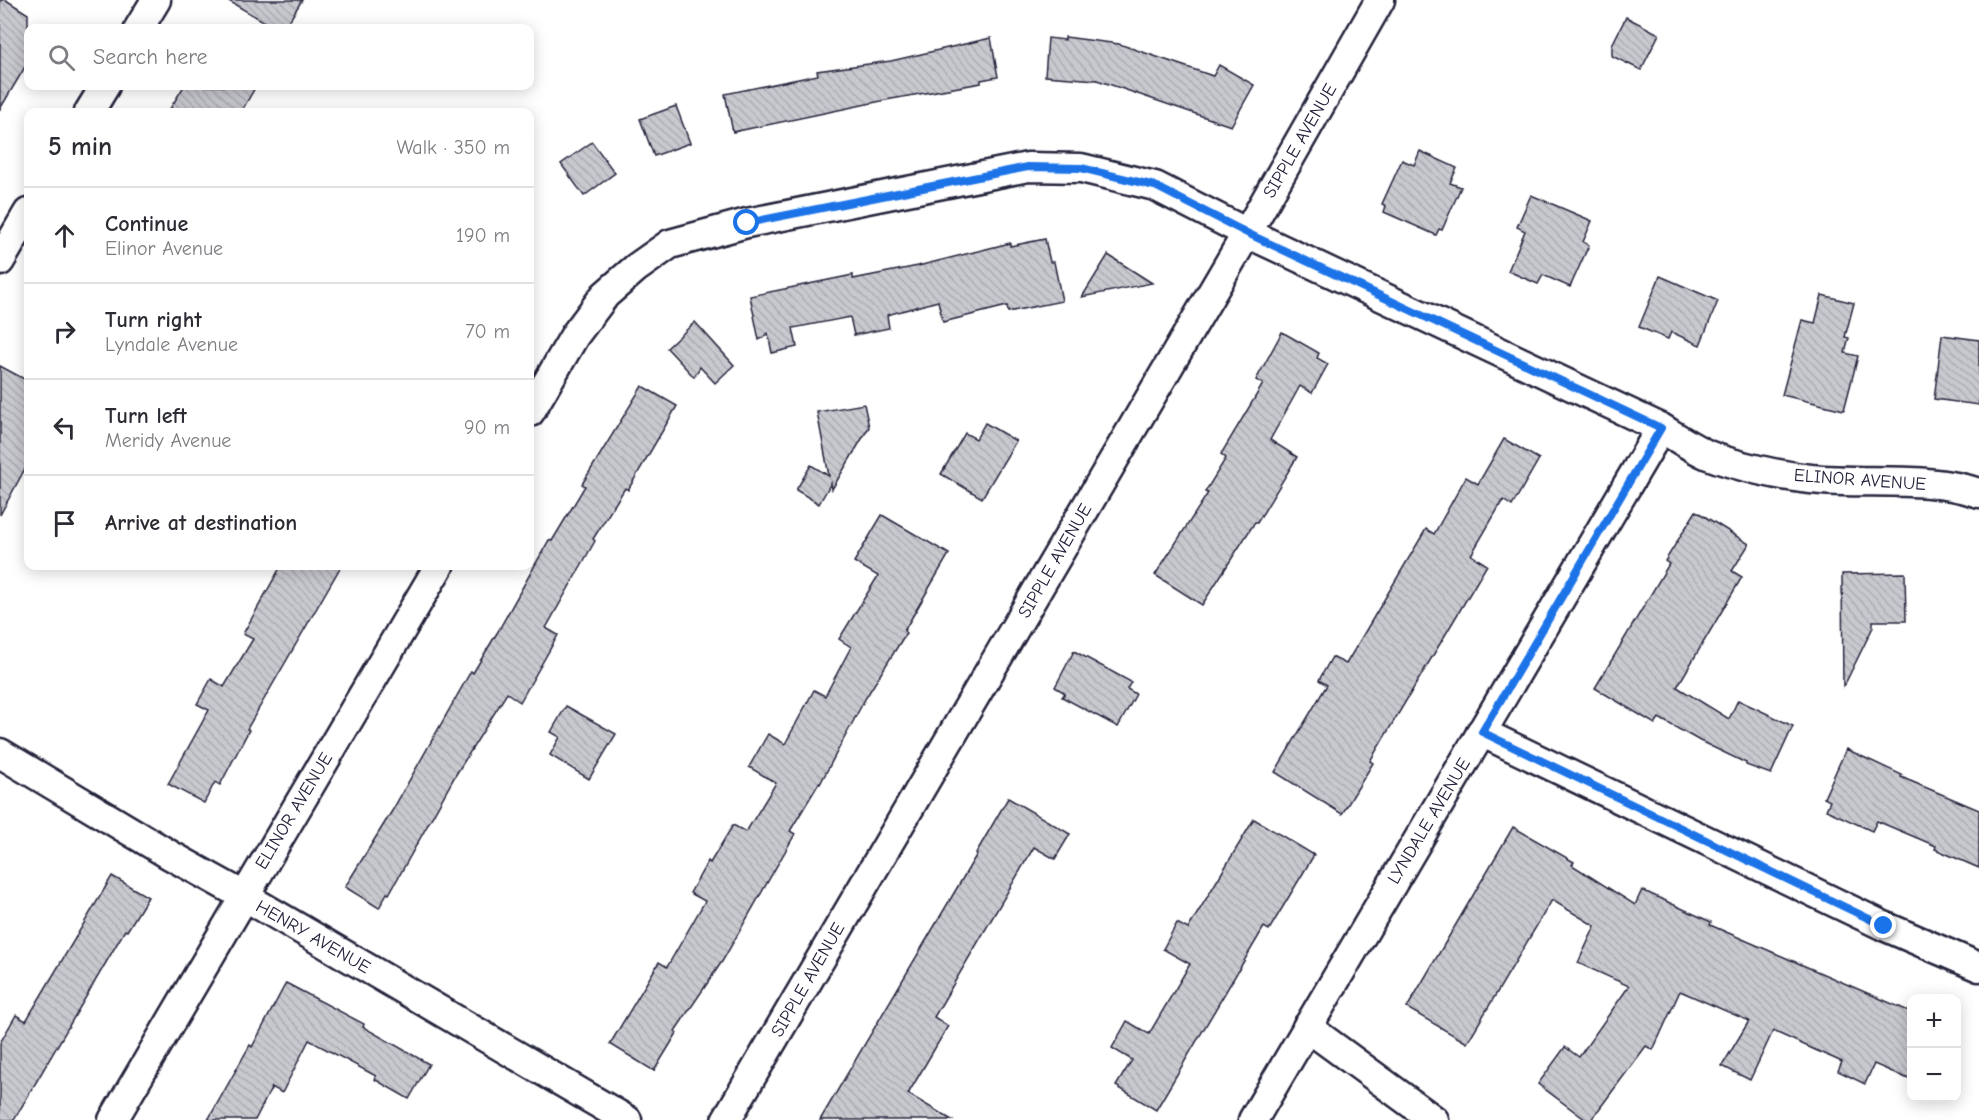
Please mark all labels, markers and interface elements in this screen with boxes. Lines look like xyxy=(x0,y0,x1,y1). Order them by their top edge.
search box xyxy=(24,24,534,90)
icon: search xyxy=(45,41,78,74)
text: Search here xyxy=(93,44,208,70)
street label: SIPPLE AVENUE xyxy=(1259,80,1341,202)
text: 5 min xyxy=(48,132,112,162)
text: Walk · 350 m xyxy=(396,136,510,159)
route start xyxy=(733,209,759,235)
text: Continue xyxy=(105,211,188,237)
icon: ahead xyxy=(48,219,81,252)
text: 190 m xyxy=(456,224,510,247)
text: Elinor Avenue xyxy=(105,237,223,260)
text: Turn right xyxy=(105,307,202,333)
icon: right xyxy=(48,315,81,348)
text: 70 m xyxy=(465,320,510,343)
text: Lyndale Avenue xyxy=(105,333,238,356)
text: Turn left xyxy=(105,403,187,429)
icon: left xyxy=(48,411,81,444)
text: 90 m xyxy=(464,416,510,439)
text: Meridy Avenue xyxy=(105,429,231,452)
street label: ELINOR AVENUE xyxy=(1793,465,1927,495)
street label: SIPPLE AVENUE xyxy=(1014,500,1096,622)
icon: arrive xyxy=(48,507,81,540)
text: Arrive at destination xyxy=(105,510,297,536)
street label: ELINOR AVENUE xyxy=(251,749,337,873)
street label: LYNDALE AVENUE xyxy=(1383,754,1475,888)
street label: HENRY AVENUE xyxy=(252,896,374,978)
route end xyxy=(1870,912,1896,938)
street label: SIPPLE AVENUE xyxy=(767,919,849,1041)
map controls xyxy=(1907,994,1961,1102)
button: + xyxy=(1907,994,1961,1048)
button: − xyxy=(1907,1048,1961,1102)

